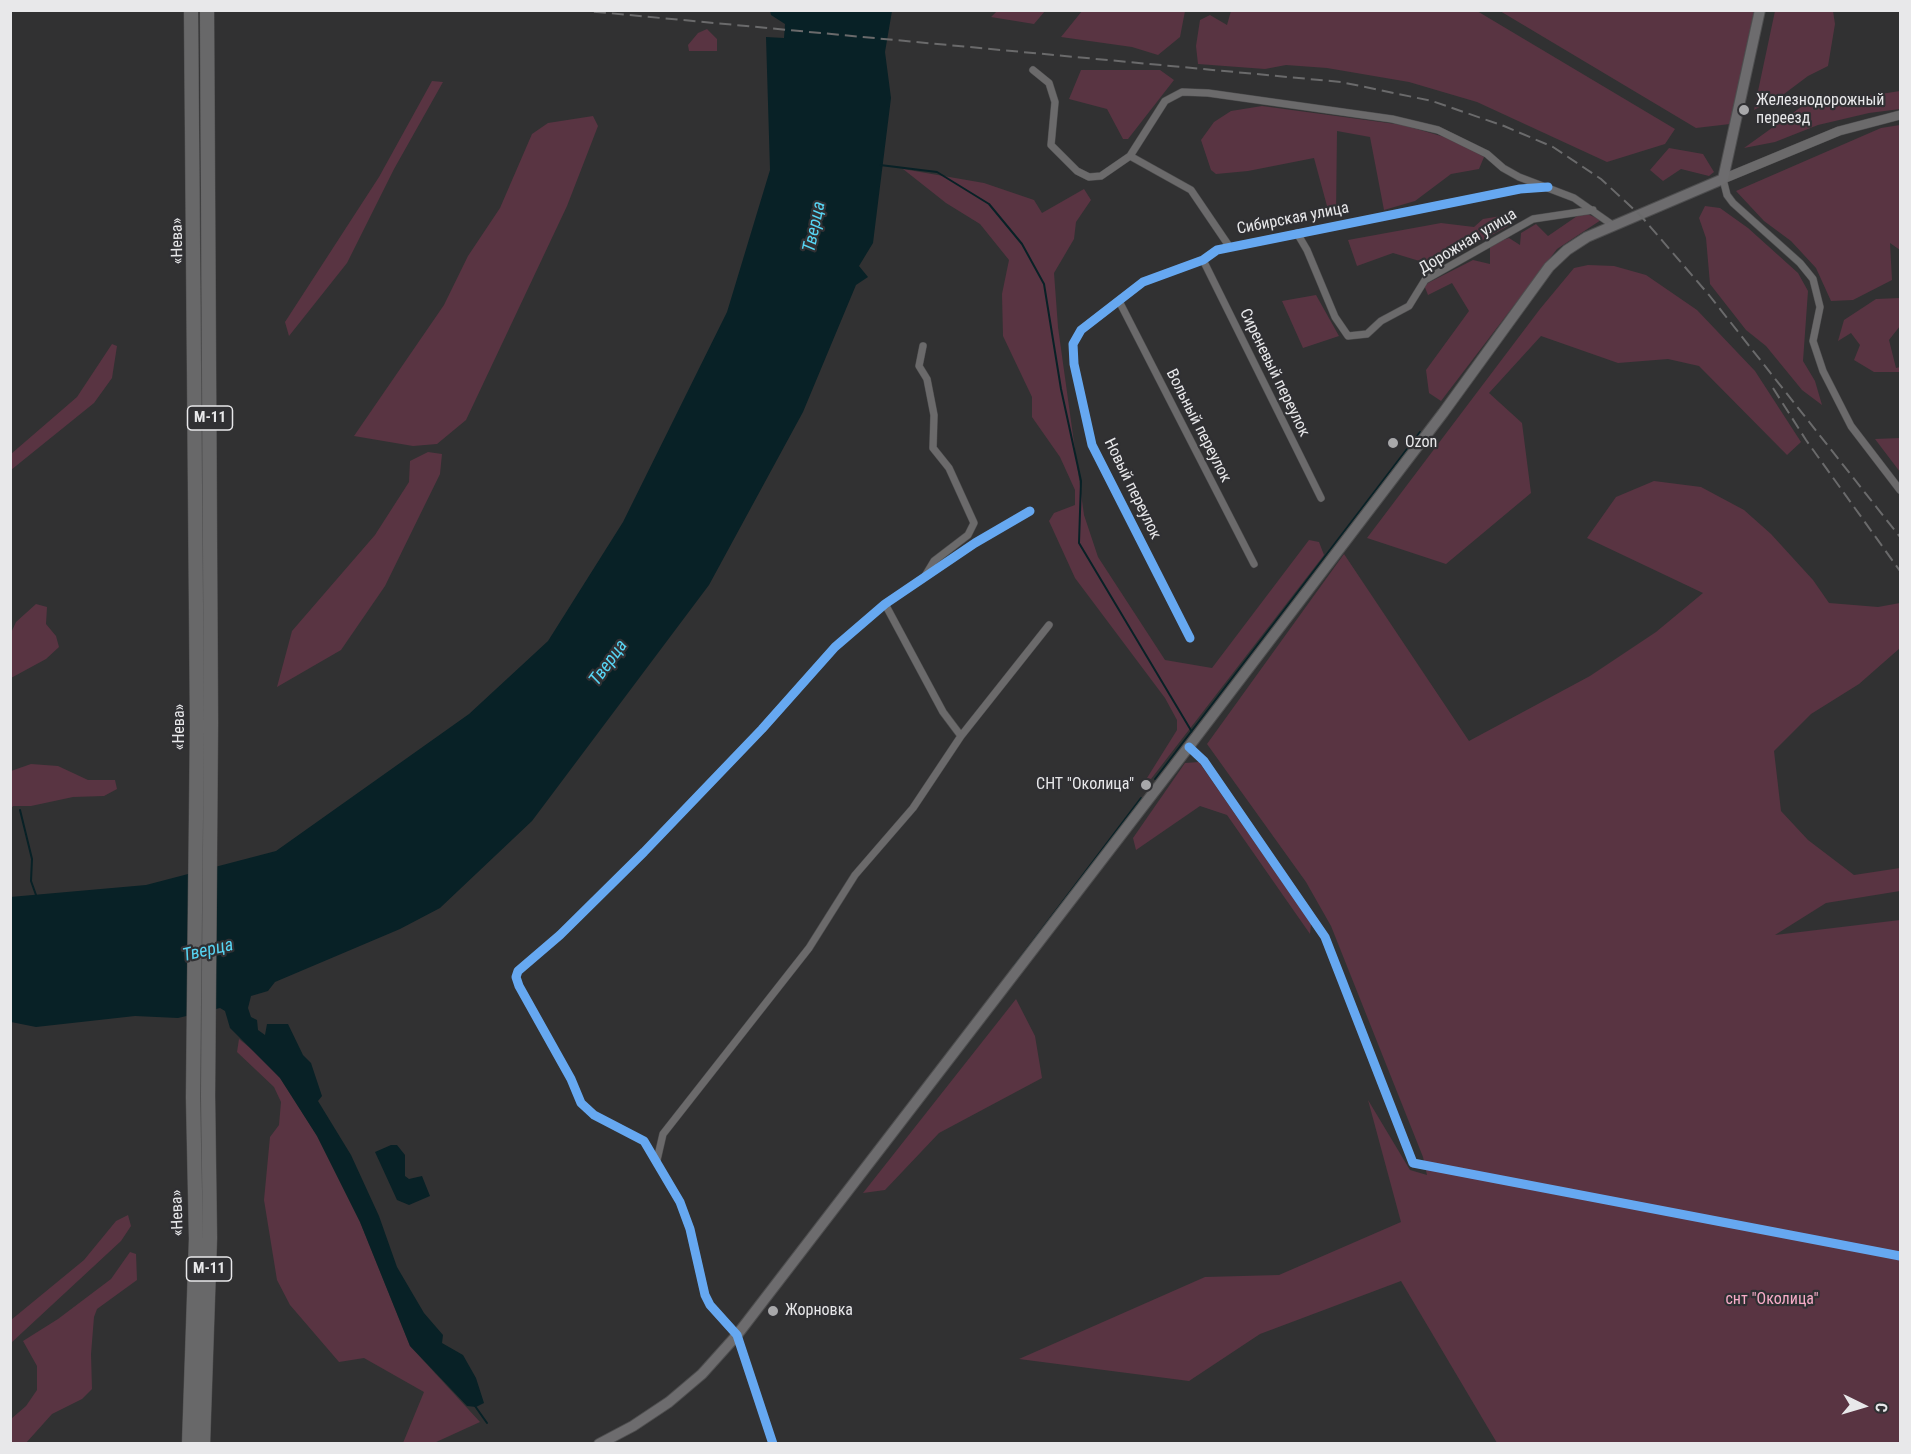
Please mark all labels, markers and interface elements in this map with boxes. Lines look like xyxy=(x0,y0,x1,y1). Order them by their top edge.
place label: Железнодорожный переезд xyxy=(1756,91,1885,129)
marker: Железнодорожный переезд xyxy=(1737,103,1751,117)
street label: Сибирская улица xyxy=(1235,199,1351,239)
water label: Тверца xyxy=(799,200,831,254)
street label: Дорожная улица xyxy=(1416,205,1520,279)
street label: «Нева» xyxy=(168,218,188,264)
street label: Сиреневый переулок xyxy=(1235,306,1313,440)
street label: Вольный переулок xyxy=(1161,366,1235,486)
road number: М-11 xyxy=(188,406,232,430)
place label: Ozon xyxy=(1405,433,1437,453)
street label: Новый переулок xyxy=(1099,435,1165,543)
marker: Ozon xyxy=(1386,436,1400,450)
water label: Тверца xyxy=(585,636,633,690)
street label: «Нева» xyxy=(170,704,190,750)
place label: СНТ "Околица" xyxy=(1036,775,1134,795)
marker: СНТ "Околица" xyxy=(1139,778,1153,792)
water label: Тверца xyxy=(181,935,235,967)
street label: «Нева» xyxy=(168,1189,188,1237)
road number: М-11 xyxy=(186,1257,232,1281)
park label: снт "Околица" xyxy=(1725,1290,1819,1310)
place label: Жорновка xyxy=(785,1301,853,1321)
marker: Жорновка xyxy=(766,1304,780,1318)
north arrow xyxy=(1833,1376,1893,1436)
text: С xyxy=(1872,1402,1891,1413)

